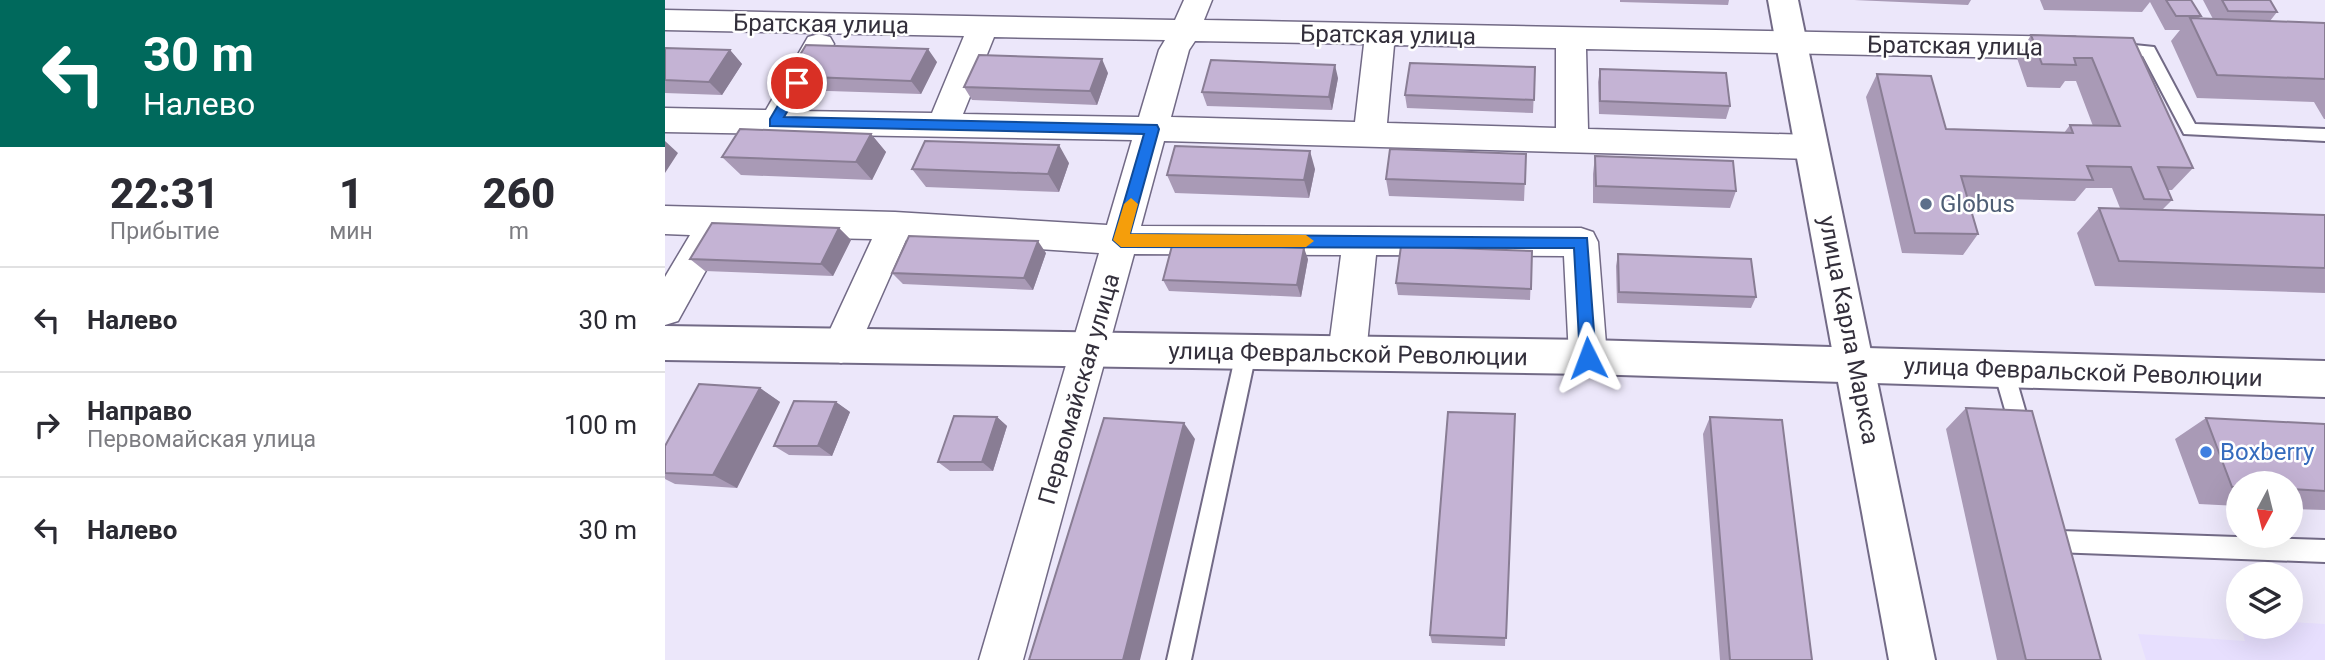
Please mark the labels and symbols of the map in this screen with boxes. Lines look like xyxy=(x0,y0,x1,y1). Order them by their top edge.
street label: Братская улица xyxy=(733,8,909,40)
street label: Братская улица xyxy=(1300,19,1476,51)
street label: Братская улица xyxy=(1867,30,2043,62)
pin xyxy=(767,53,827,113)
place label: Globus xyxy=(1940,190,2015,218)
marker: Globus xyxy=(1918,196,1934,212)
street label: улица Карла Маркса xyxy=(1813,213,1885,447)
street label: Первомайская улица xyxy=(1033,270,1125,508)
position arrow xyxy=(1551,321,1625,395)
street label: улица Февральской Революции xyxy=(1168,337,1528,371)
street label: улица Февральской Революции xyxy=(1903,352,2263,392)
place label: Boxberry xyxy=(2220,438,2315,466)
marker: Boxberry xyxy=(2198,444,2214,460)
north arrow xyxy=(2226,471,2303,548)

